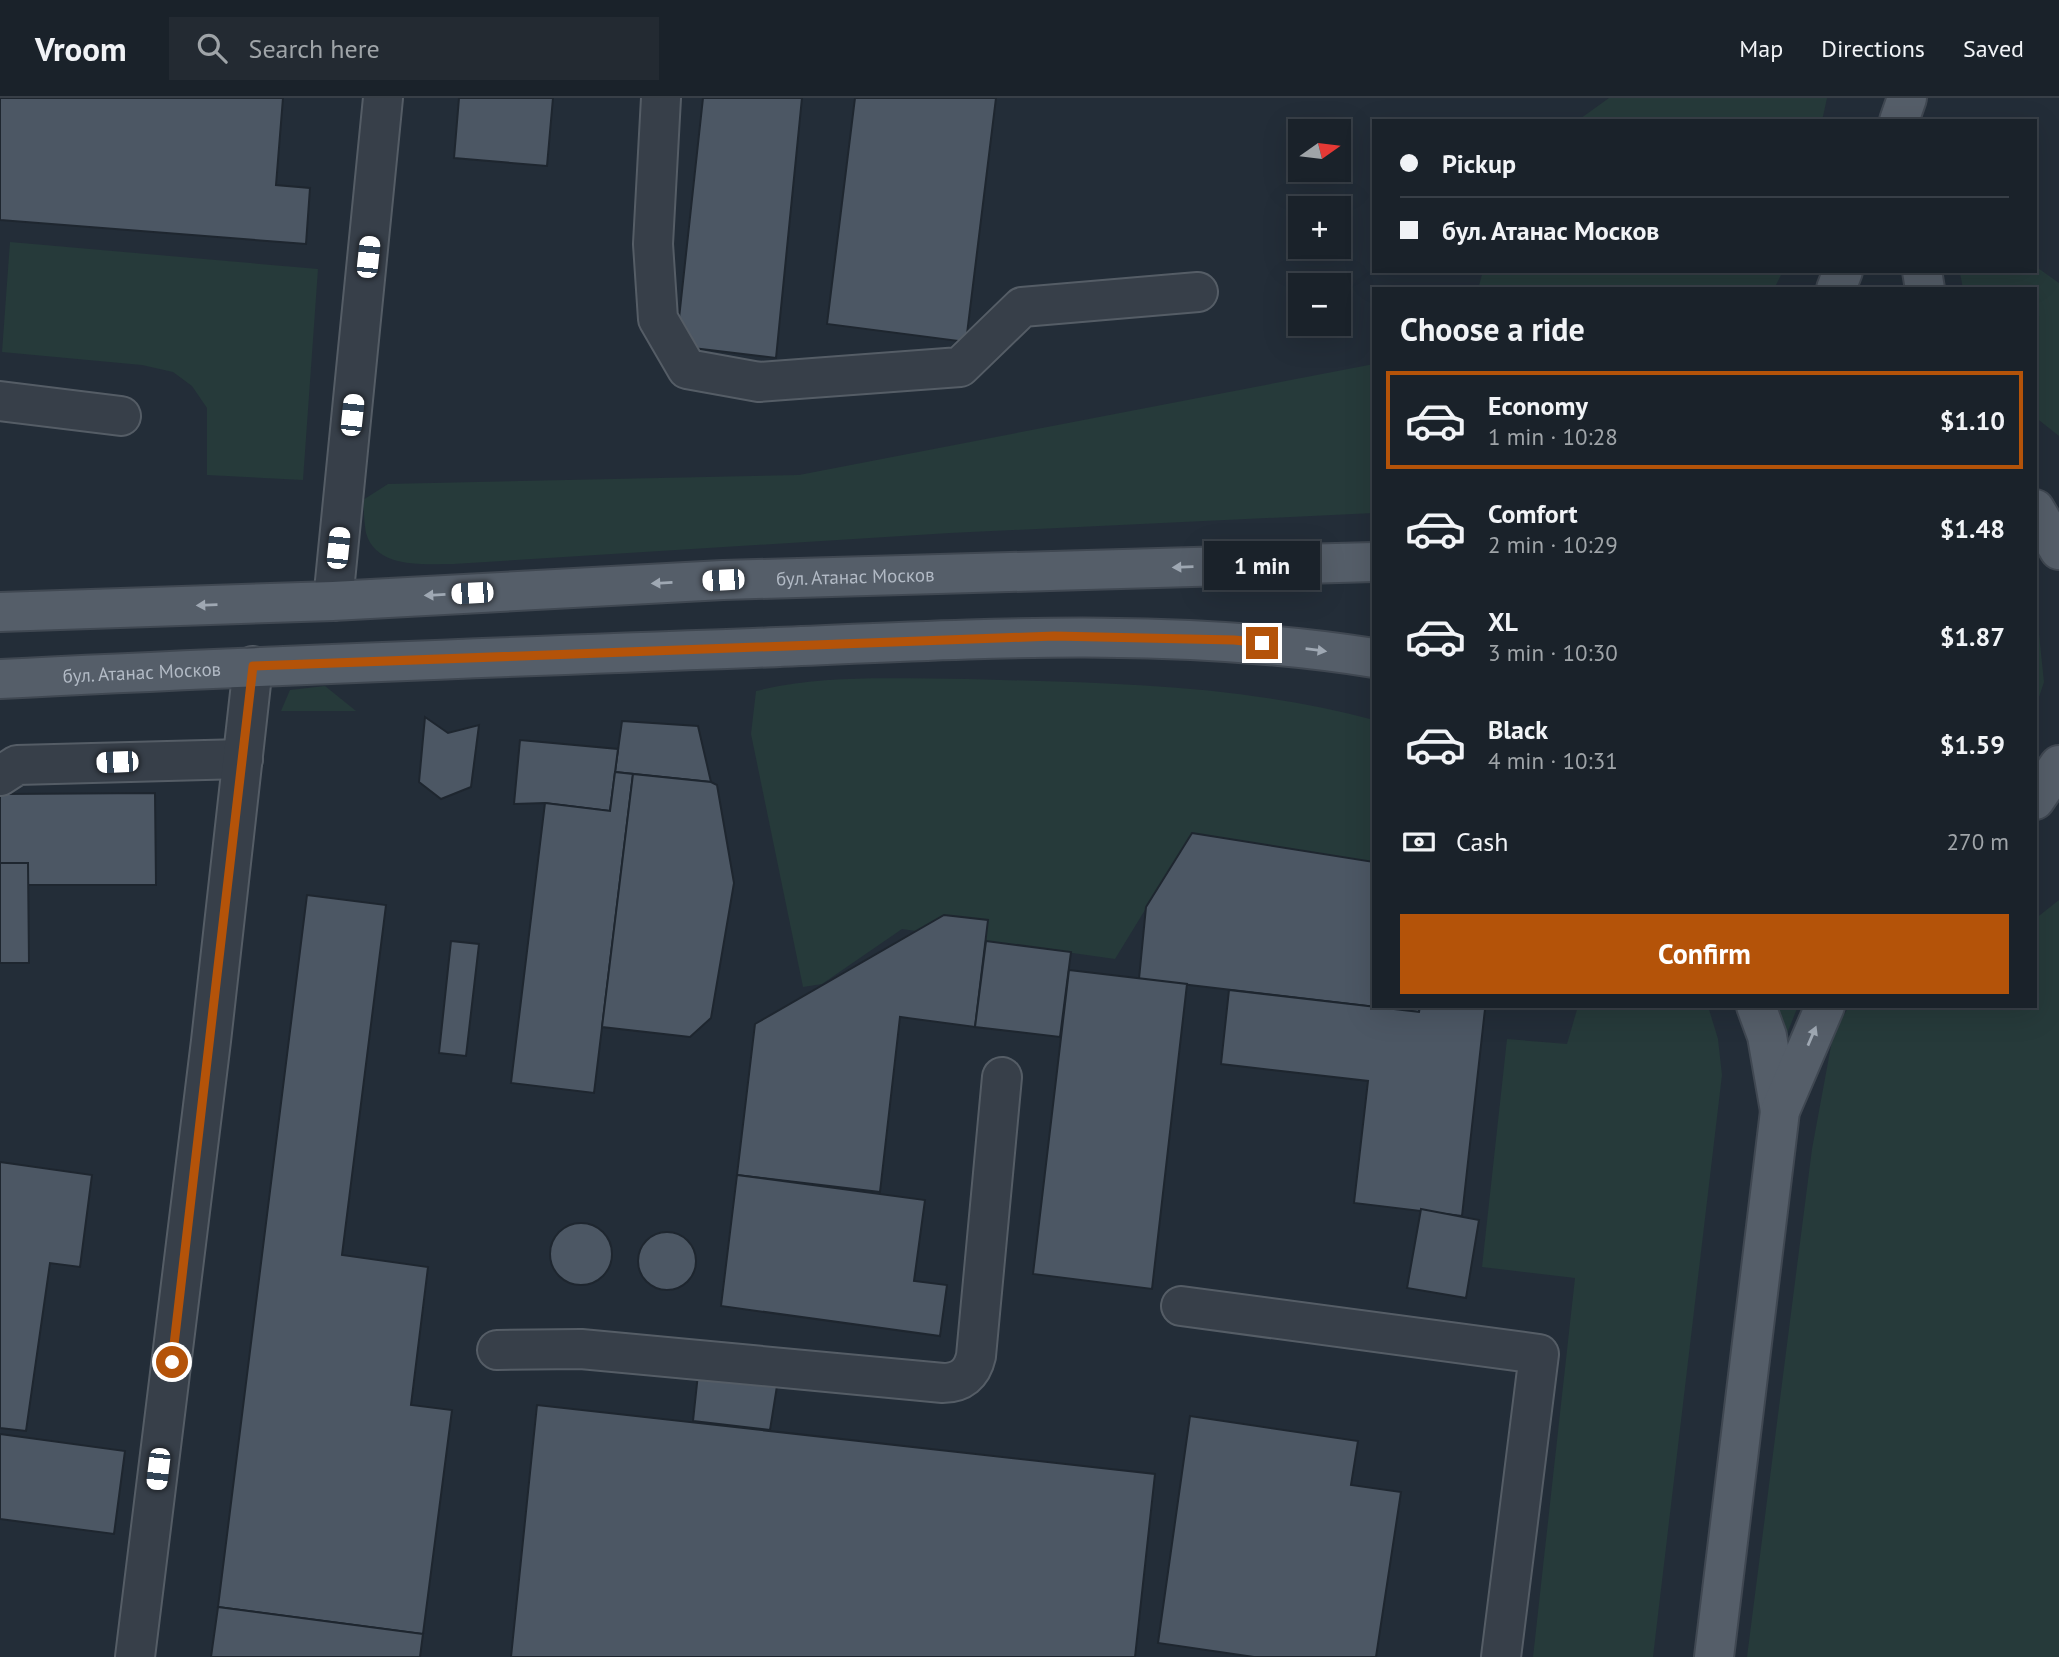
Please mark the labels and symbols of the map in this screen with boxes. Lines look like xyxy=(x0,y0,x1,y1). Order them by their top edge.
north arrow xyxy=(1288,119,1351,182)
car xyxy=(356,235,381,279)
car xyxy=(340,393,365,437)
car xyxy=(326,526,351,570)
callout: 1 min xyxy=(1204,542,1320,590)
one-way arrow xyxy=(1172,561,1194,573)
street label: бул. Атанас Москов xyxy=(776,562,935,591)
car xyxy=(702,568,745,592)
one-way arrow xyxy=(651,578,673,589)
car xyxy=(451,581,494,605)
one-way arrow xyxy=(423,590,445,601)
one-way arrow xyxy=(196,599,218,610)
route end xyxy=(1246,627,1278,659)
one-way arrow xyxy=(1305,645,1327,656)
street label: бул. Атанас Москов xyxy=(62,656,222,688)
car xyxy=(96,751,139,773)
one-way arrow xyxy=(1806,1026,1818,1046)
route start xyxy=(156,1346,188,1378)
car xyxy=(146,1447,171,1491)

